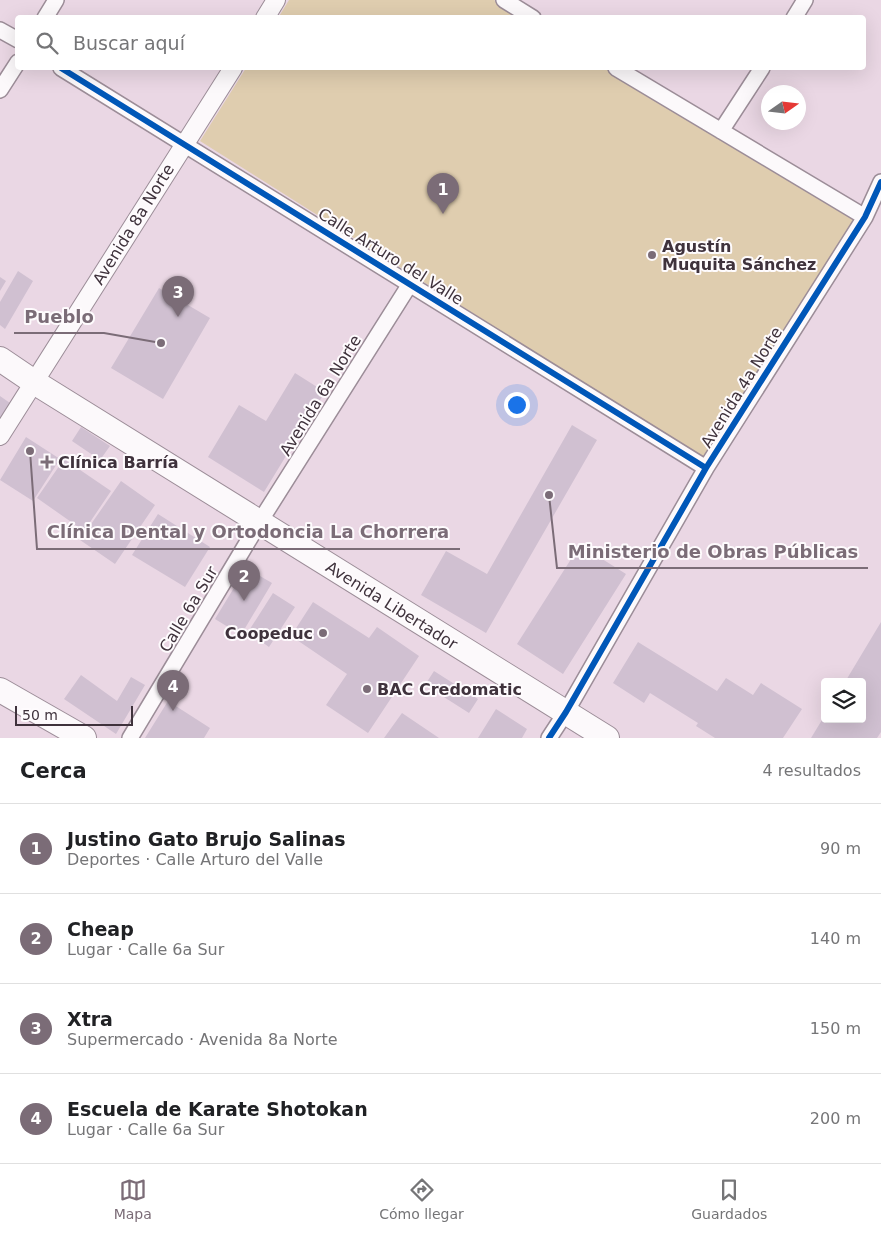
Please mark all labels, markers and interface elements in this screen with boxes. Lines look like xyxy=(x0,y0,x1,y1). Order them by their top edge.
search box xyxy=(15,15,866,70)
icon: search xyxy=(33,29,61,57)
text: Buscar aquí xyxy=(73,32,185,54)
north arrow xyxy=(761,85,806,130)
street label: Avenida 8a Norte xyxy=(89,161,178,288)
pin: 1 xyxy=(427,173,459,214)
street label: Calle Arturo del Valle xyxy=(315,204,467,309)
place label: Agustín Muquita Sánchez xyxy=(662,237,816,274)
marker: Agustín Muquita Sánchez xyxy=(646,249,658,261)
pin: 3 xyxy=(162,276,194,317)
callout: Pueblo xyxy=(14,300,104,333)
text: Pueblo xyxy=(24,306,94,327)
street label: Avenida 4a Norte xyxy=(697,324,786,451)
street label: Avenida 6a Norte xyxy=(276,332,365,459)
your location xyxy=(504,392,530,418)
place label: Clínica Barría xyxy=(58,453,179,472)
marker: Clínica Barría xyxy=(40,455,54,469)
callout: Clínica Dental y Ortodoncia La Chorrera xyxy=(37,516,460,549)
text: Clínica Dental y Ortodoncia La Chorrera xyxy=(47,521,449,542)
callout: Ministerio de Obras Públicas xyxy=(557,535,868,568)
text: Ministerio de Obras Públicas xyxy=(568,541,858,562)
street label: Avenida Libertador xyxy=(322,557,461,654)
pin: 2 xyxy=(228,560,260,601)
street label: Calle 6a Sur xyxy=(155,563,222,656)
place label: Coopeduc xyxy=(225,624,313,643)
marker: Coopeduc xyxy=(317,627,329,639)
pin: 4 xyxy=(157,670,189,711)
map controls xyxy=(821,678,866,723)
button: layers xyxy=(821,678,866,723)
place label: BAC Credomatic xyxy=(377,680,522,699)
marker: BAC Credomatic xyxy=(361,683,373,695)
scale bar xyxy=(15,703,132,726)
text: 50 m xyxy=(22,707,58,723)
text: Cerca xyxy=(20,759,87,783)
text: 4 resultados xyxy=(762,761,861,780)
text: Justino Gato Brujo Salinas xyxy=(67,828,346,850)
text: 1 xyxy=(30,839,42,858)
text: 90 m xyxy=(820,839,861,858)
text: Deportes · Calle Arturo del Valle xyxy=(67,850,323,869)
text: Cheap xyxy=(67,918,134,940)
text: 2 xyxy=(30,929,42,948)
text: 140 m xyxy=(810,929,861,948)
text: Lugar · Calle 6a Sur xyxy=(67,940,224,959)
text: Xtra xyxy=(67,1008,113,1030)
text: 3 xyxy=(30,1019,42,1038)
text: 150 m xyxy=(810,1019,861,1038)
text: Supermercado · Avenida 8a Norte xyxy=(67,1030,338,1049)
text: Escuela de Karate Shotokan xyxy=(67,1098,368,1120)
text: 4 xyxy=(30,1109,42,1128)
text: 200 m xyxy=(810,1109,861,1128)
text: Lugar · Calle 6a Sur xyxy=(67,1120,224,1139)
tab: Mapa xyxy=(114,1176,152,1222)
tab: Cómo llegar xyxy=(379,1176,464,1222)
tab: Guardados xyxy=(691,1176,767,1222)

